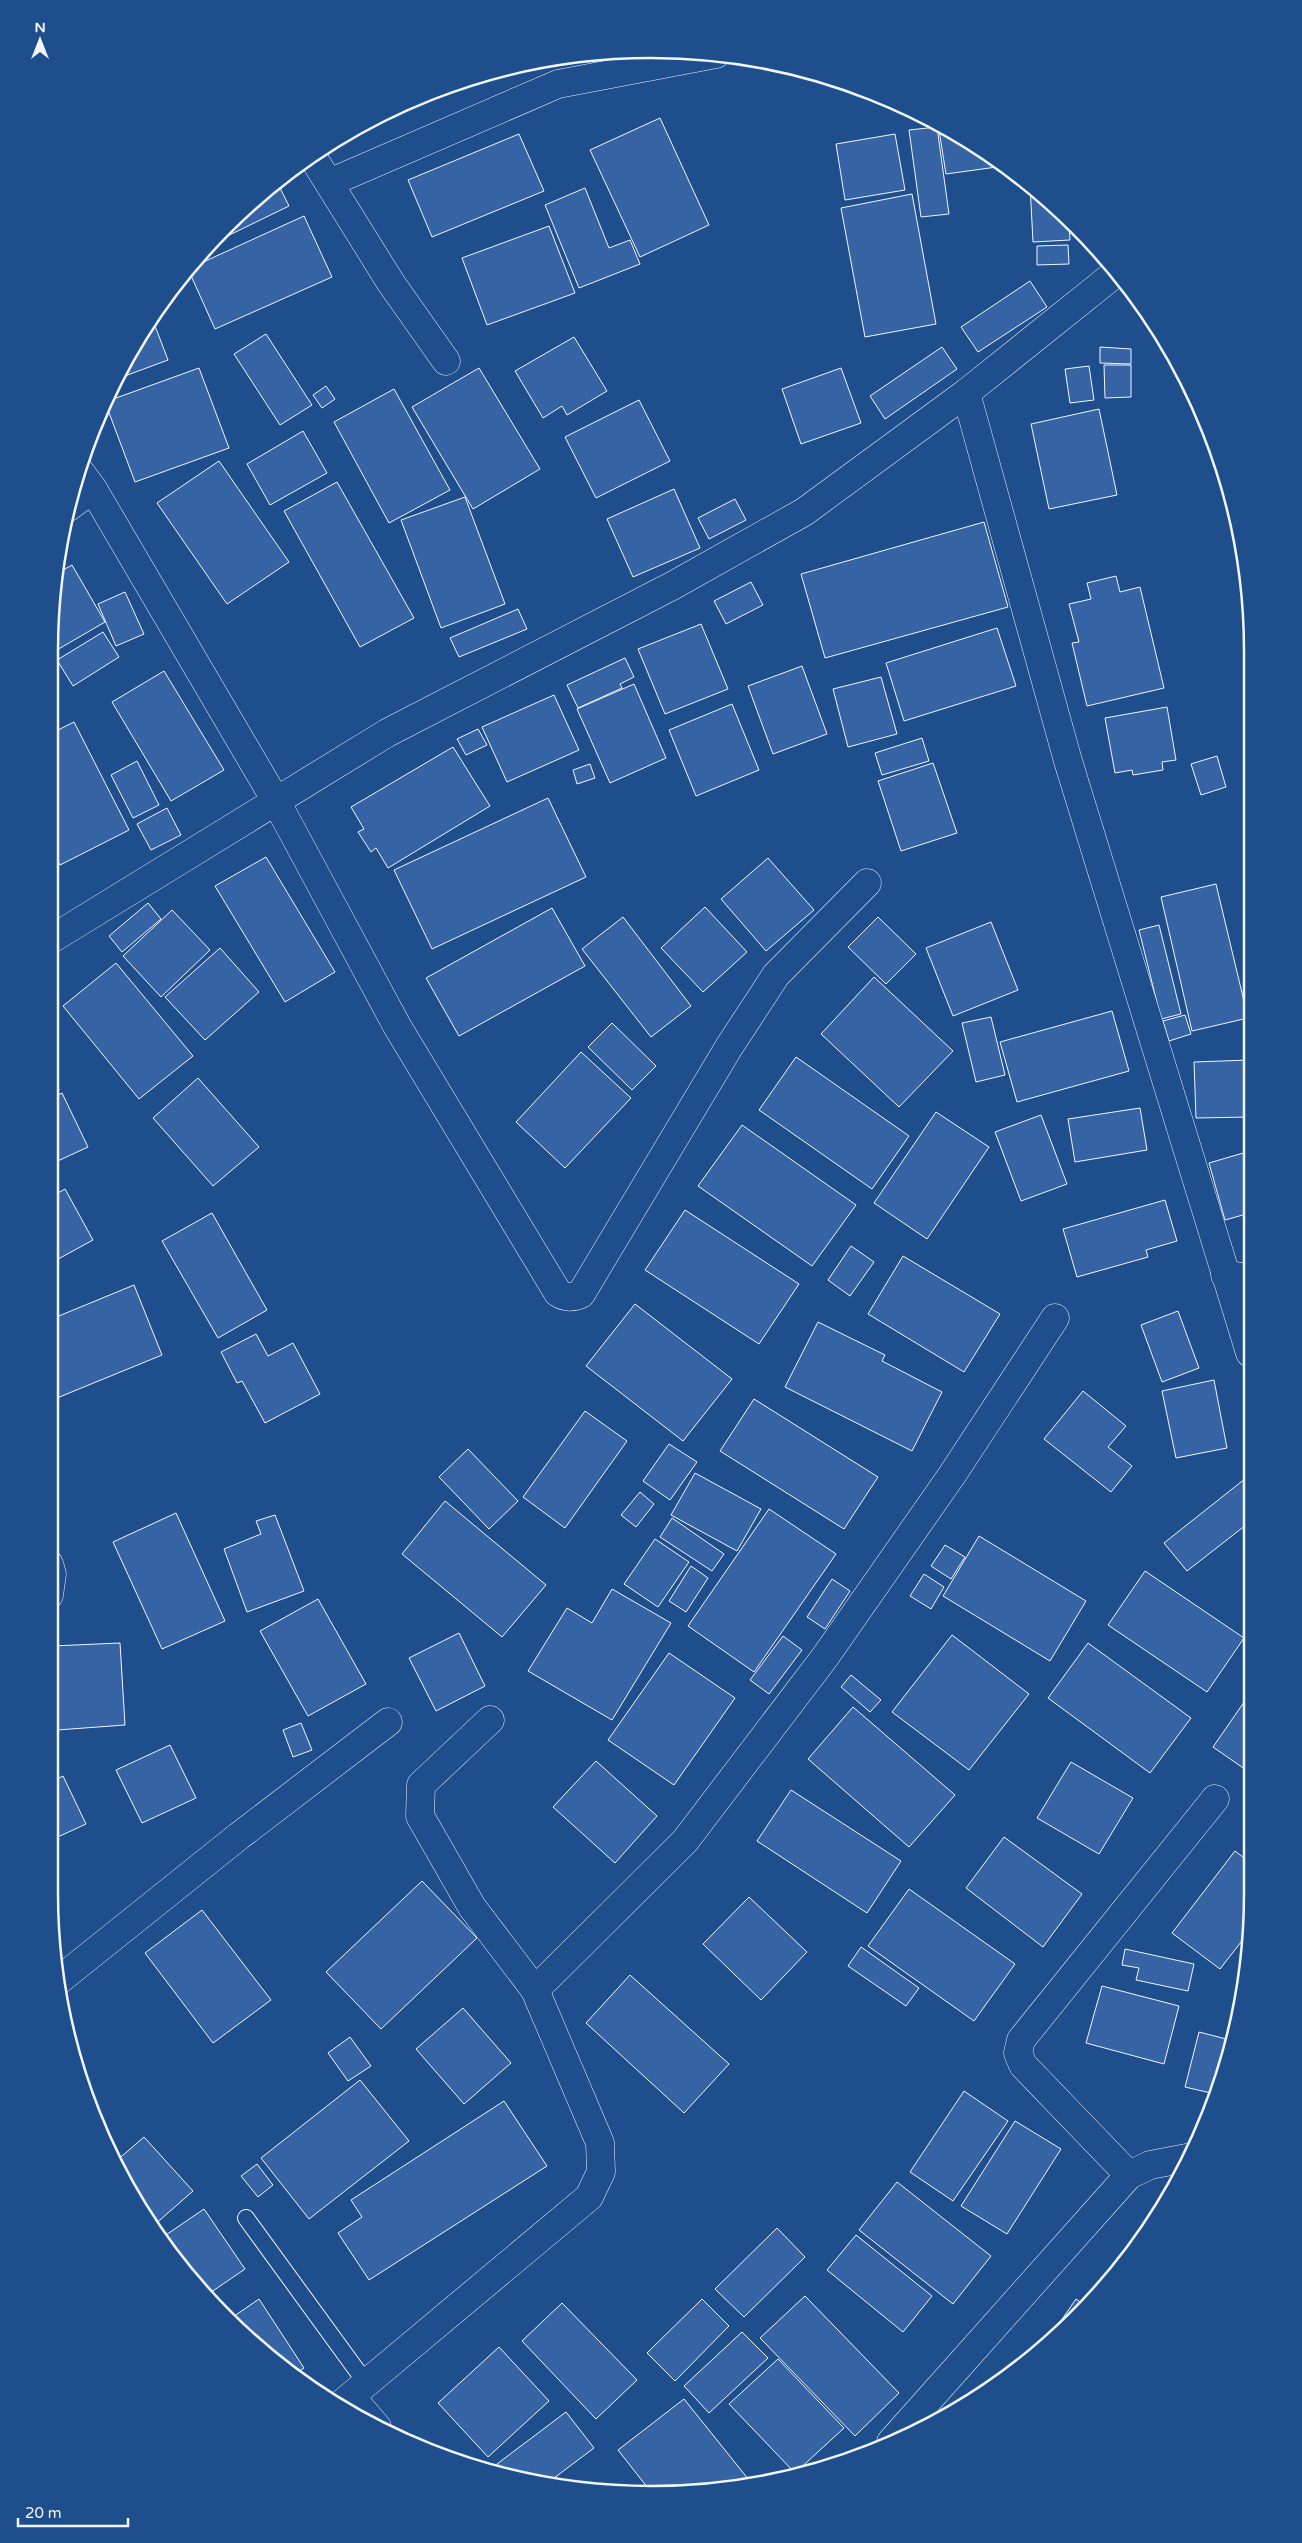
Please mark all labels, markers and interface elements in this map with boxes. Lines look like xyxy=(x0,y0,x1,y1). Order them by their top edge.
north arrow xyxy=(15,15,65,65)
text: N xyxy=(34,19,46,36)
scale bar xyxy=(18,2496,128,2528)
text: 20 m xyxy=(25,2504,62,2522)

